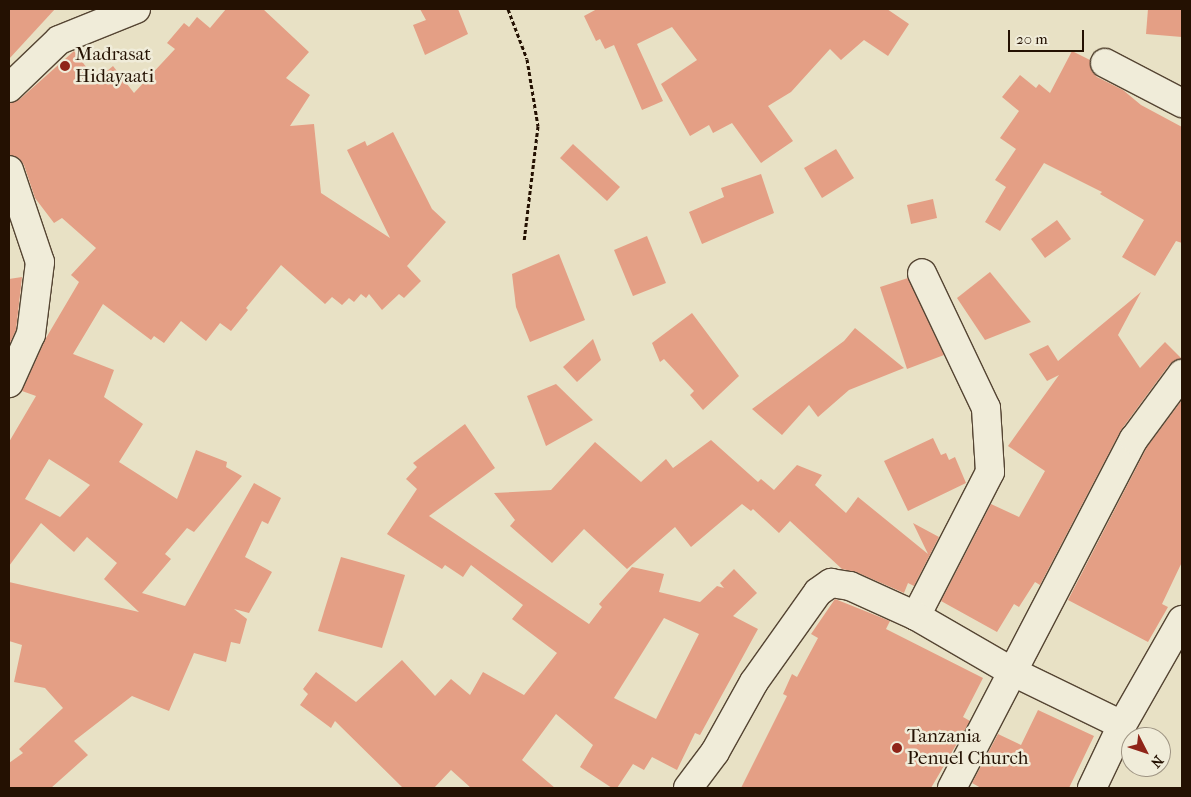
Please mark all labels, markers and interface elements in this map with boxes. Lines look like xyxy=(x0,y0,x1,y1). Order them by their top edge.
scale bar xyxy=(1011,20,1087,52)
text: 20 m xyxy=(1016,30,1048,48)
place label: Madrasat Hidayaati xyxy=(75,44,154,88)
marker: Madrasat Hidayaati xyxy=(59,60,71,72)
place label: Tanzania Penuel Church xyxy=(907,726,1029,770)
north arrow xyxy=(1121,727,1171,777)
marker: Tanzania Penuel Church xyxy=(891,742,903,754)
text: N xyxy=(1147,752,1167,771)

